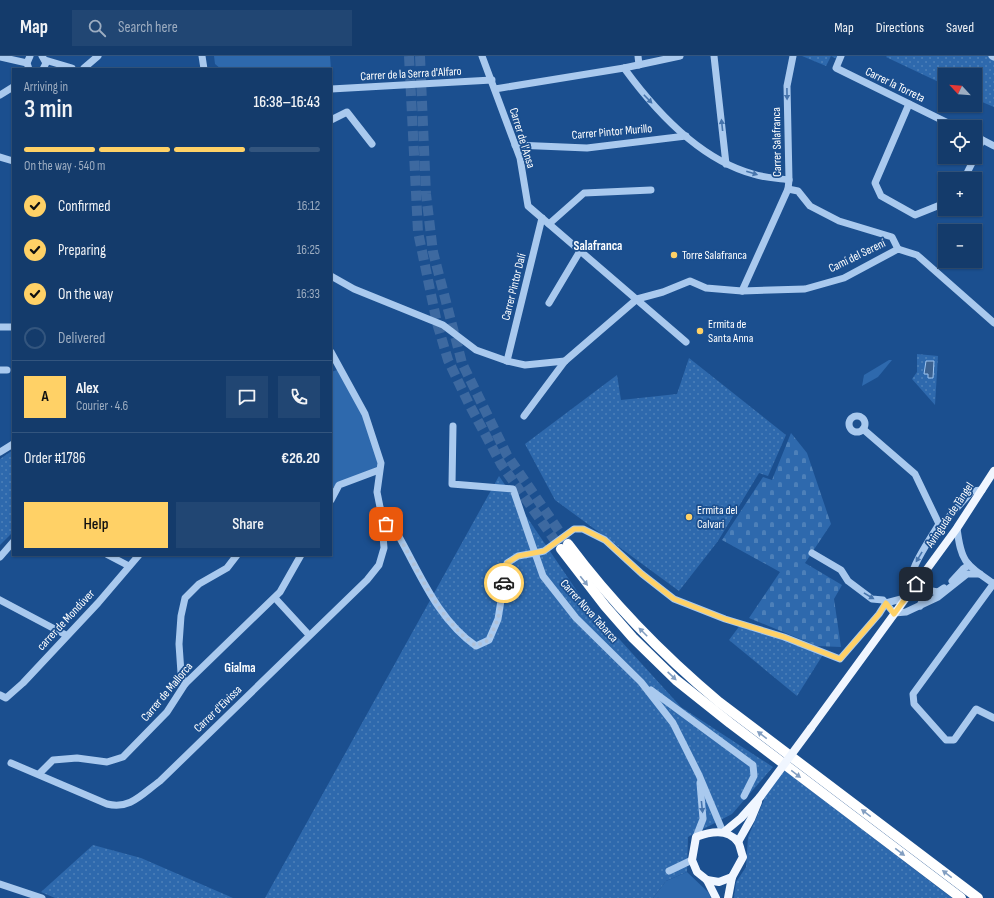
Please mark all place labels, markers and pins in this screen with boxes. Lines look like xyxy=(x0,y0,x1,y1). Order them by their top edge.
place label: Torre Salafranca xyxy=(682,248,747,263)
marker: Torre Salafranca xyxy=(669,250,679,260)
place label: Ermita de Santa Anna xyxy=(708,317,754,346)
marker: Ermita de Santa Anna xyxy=(695,326,705,336)
place label: Ermita del Calvari xyxy=(697,503,738,532)
pin xyxy=(369,507,403,541)
marker: Ermita del Calvari xyxy=(684,512,694,522)
pin xyxy=(899,567,933,601)

